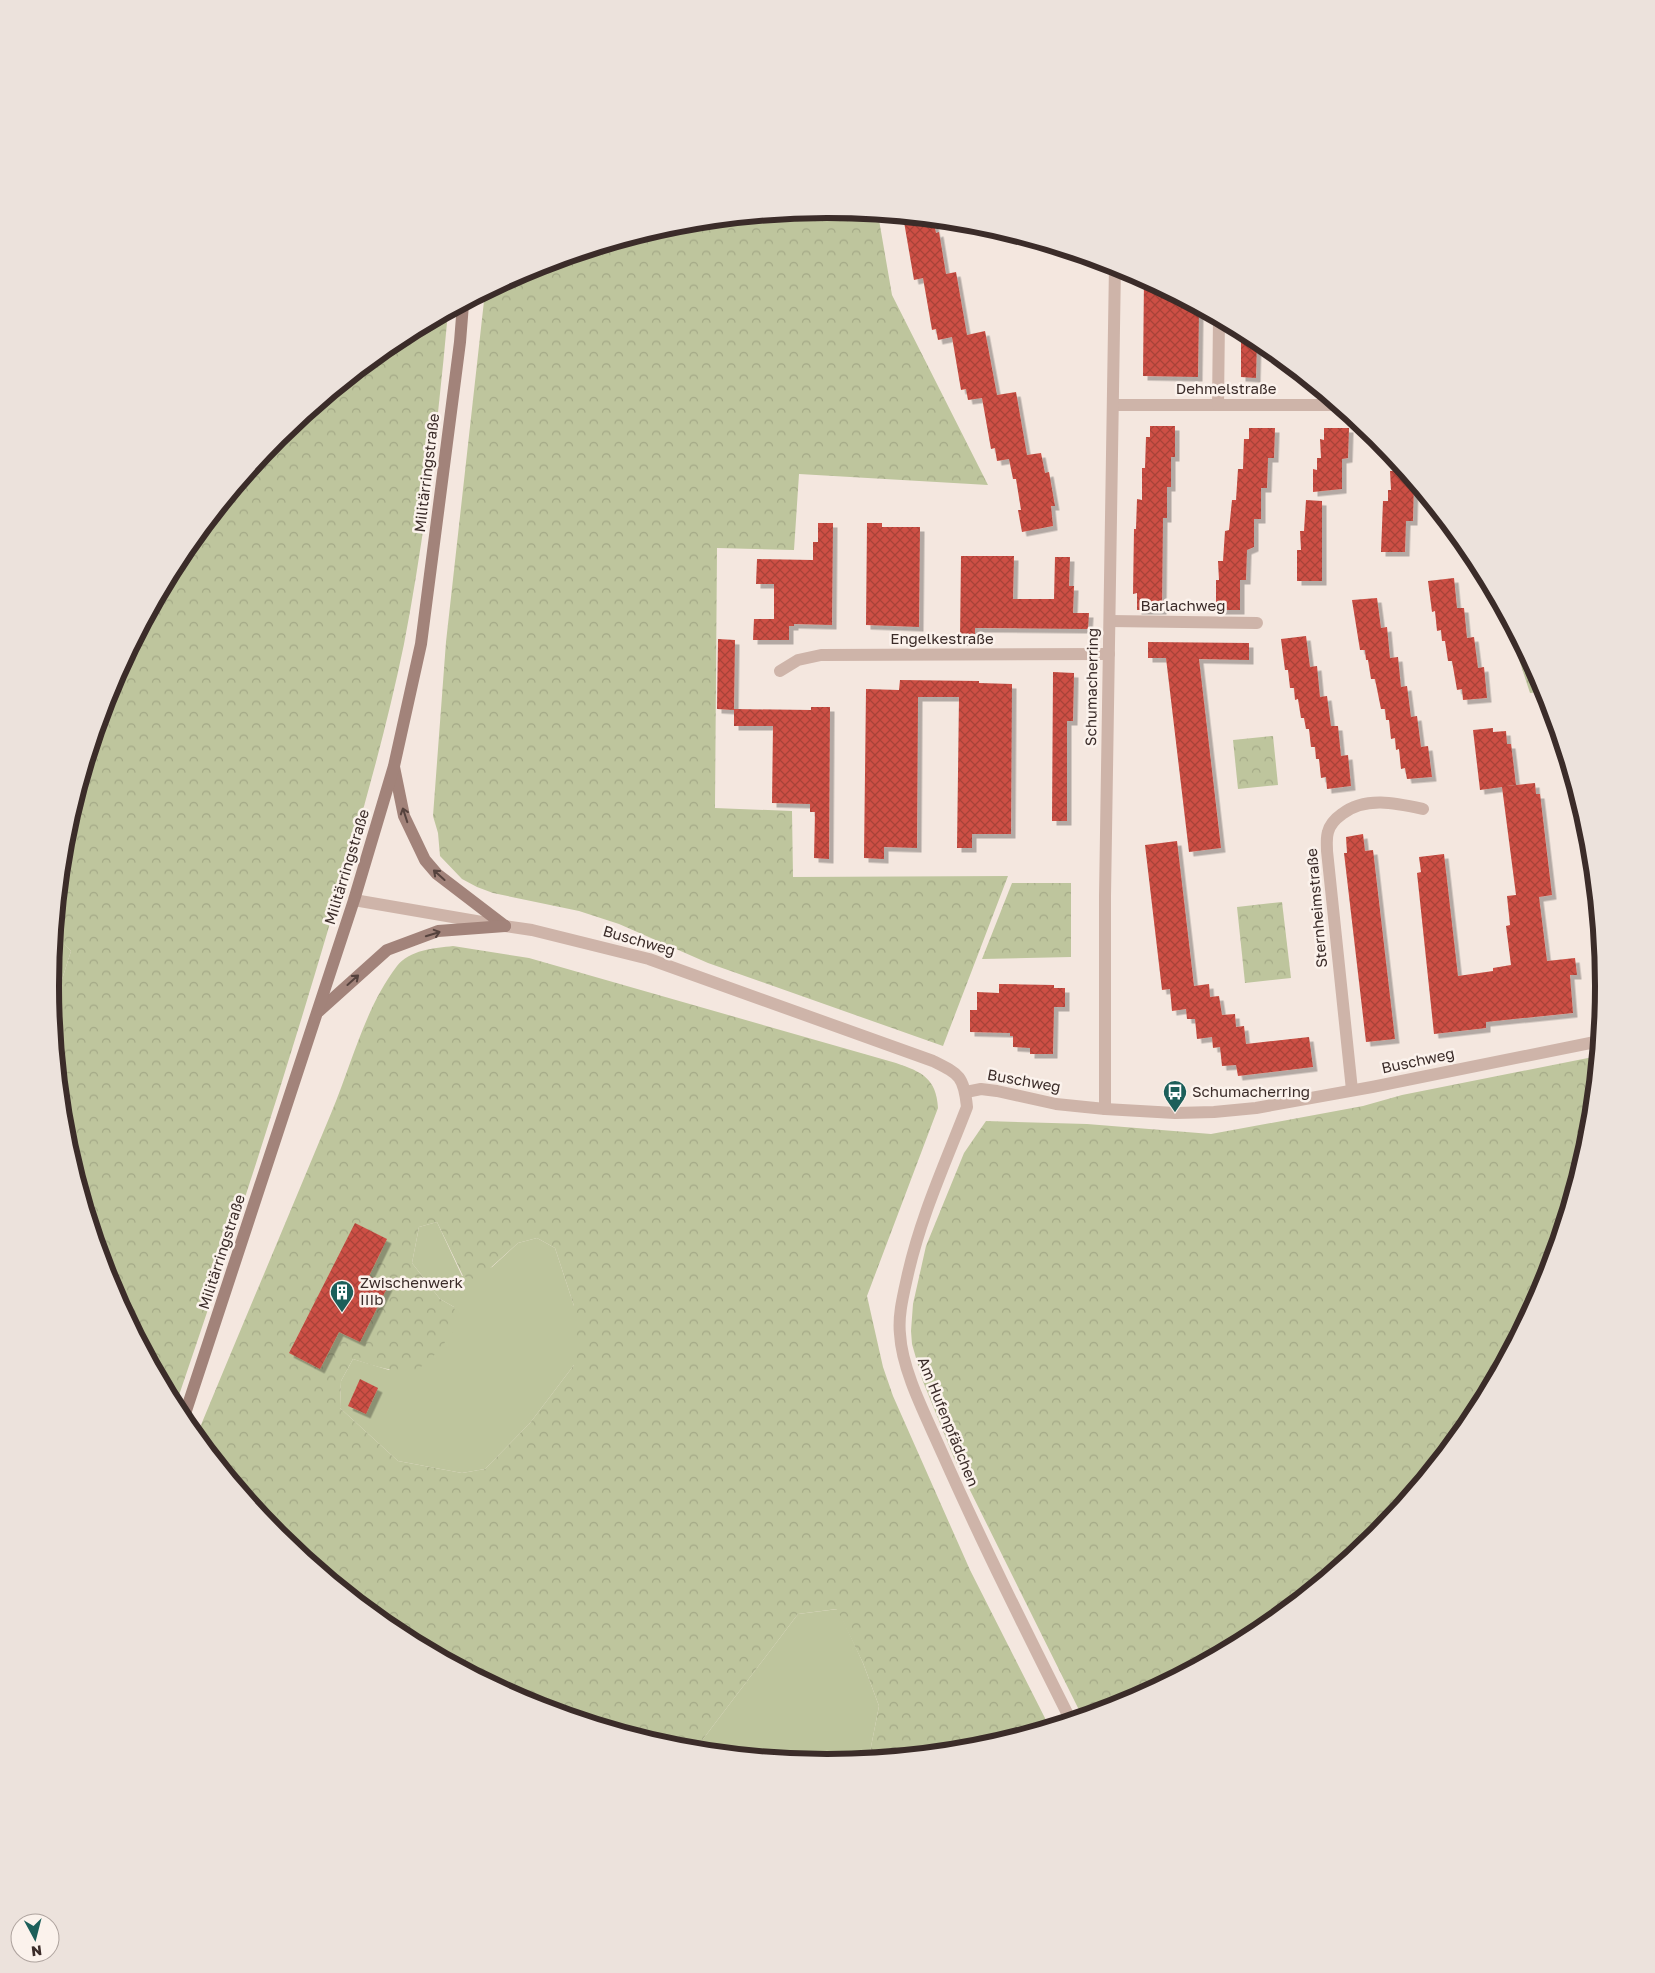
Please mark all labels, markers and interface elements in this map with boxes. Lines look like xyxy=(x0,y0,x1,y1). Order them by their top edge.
street label: Dehmelstraße xyxy=(1176,379,1277,397)
street label: Militärringstraße xyxy=(410,412,442,533)
street label: Barlachweg xyxy=(1141,596,1225,614)
street label: Schumacherring xyxy=(1081,628,1101,746)
street label: Engelkestraße xyxy=(890,629,994,647)
street label: Militärringstraße xyxy=(320,806,372,927)
one-way arrow xyxy=(400,808,410,824)
street label: Sternheimstraße xyxy=(1302,847,1330,969)
one-way arrow xyxy=(432,869,445,880)
street label: Buschweg xyxy=(601,921,677,959)
one-way arrow xyxy=(425,928,441,938)
one-way arrow xyxy=(347,974,360,986)
street label: Buschweg xyxy=(1380,1043,1456,1077)
street label: Buschweg xyxy=(986,1065,1062,1095)
bus stop icon: Schumacherring xyxy=(1162,1079,1188,1113)
place label: Schumacherring xyxy=(1192,1082,1310,1100)
street label: Militärringstraße xyxy=(194,1192,248,1311)
place label: Zwischenwerk IIIb xyxy=(360,1273,464,1308)
building icon: Zwischenwerk IIIb xyxy=(329,1279,355,1313)
street label: Am Hufenpfädchen xyxy=(915,1354,983,1489)
north arrow xyxy=(10,1913,60,1963)
text: N xyxy=(30,1942,43,1960)

